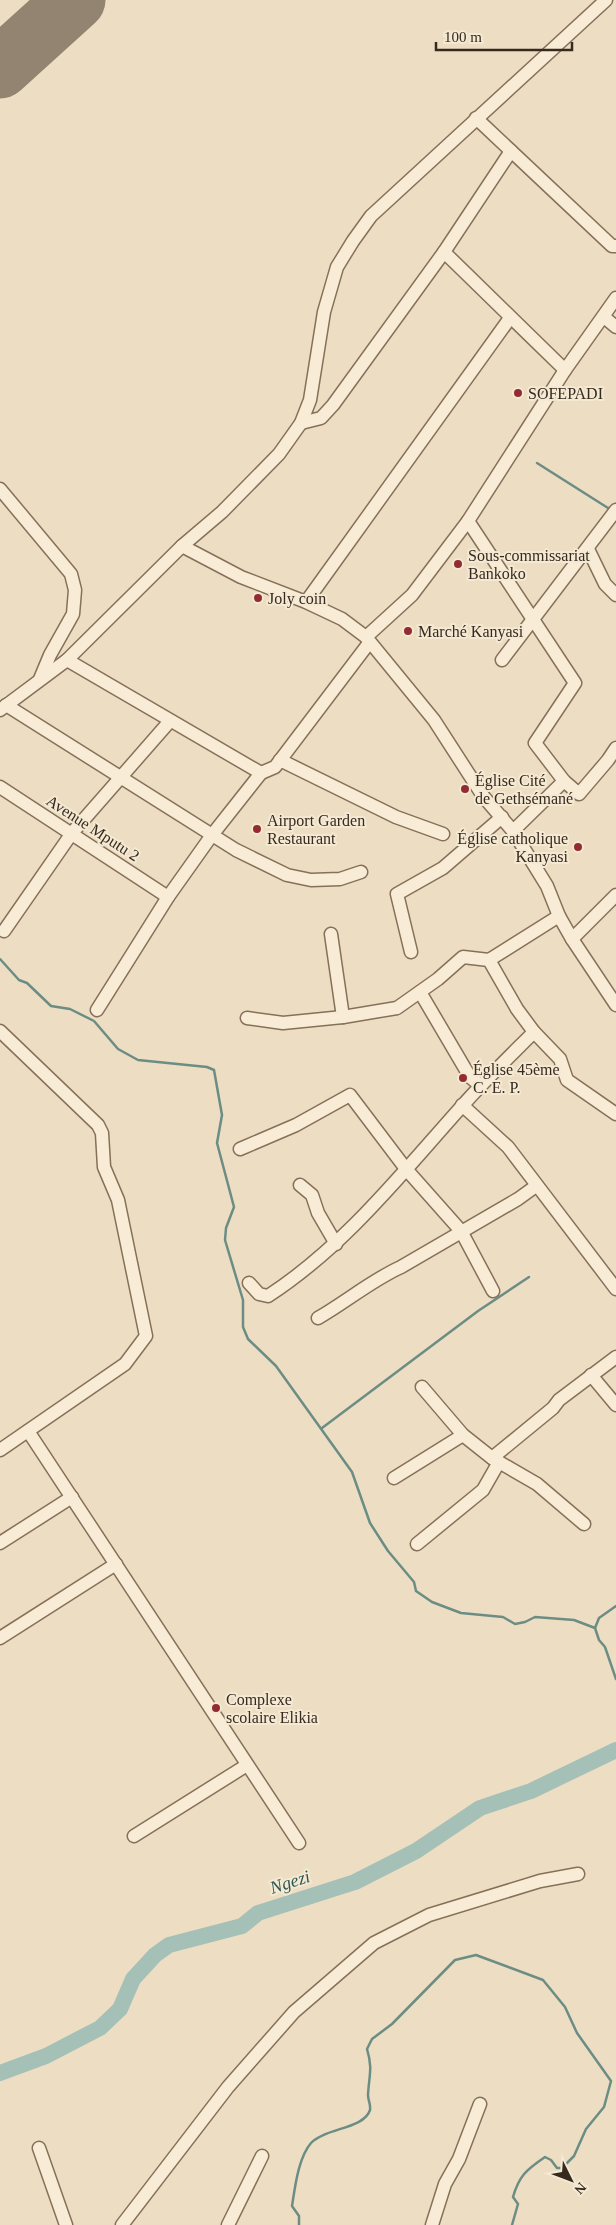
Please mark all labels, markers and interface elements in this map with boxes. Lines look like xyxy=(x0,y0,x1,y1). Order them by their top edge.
scale bar xyxy=(436,20,572,52)
text: 100 m xyxy=(444,29,482,45)
place label: SOFEPADI xyxy=(528,385,603,402)
marker: SOFEPADI xyxy=(512,387,524,399)
place label: Sous-commissariat Bankoko xyxy=(468,547,590,582)
marker: Sous-commissariat Bankoko xyxy=(452,558,464,570)
place label: Joly coin xyxy=(268,590,326,608)
marker: Joly coin xyxy=(252,592,264,604)
place label: Marché Kanyasi xyxy=(418,623,524,641)
marker: Marché Kanyasi xyxy=(402,625,414,637)
place label: Église Cité de Gethsémané xyxy=(475,771,573,807)
marker: Église Cité de Gethsémané xyxy=(459,783,471,795)
street label: Avenue Mputu 2 xyxy=(43,792,143,865)
place label: Airport Garden Restaurant xyxy=(267,812,365,847)
marker: Airport Garden Restaurant xyxy=(251,823,263,835)
place label: Église catholique Kanyasi xyxy=(457,829,569,866)
marker: Église catholique Kanyasi xyxy=(572,841,584,853)
place label: Église 45ème C. E. P. xyxy=(473,1060,560,1096)
marker: Église 45ème C. E. P. xyxy=(457,1072,469,1084)
place label: Complexe scolaire Elikia xyxy=(226,1691,318,1726)
marker: Complexe scolaire Elikia xyxy=(210,1702,222,1714)
water label: Ngezi xyxy=(266,1866,313,1898)
north arrow xyxy=(546,2155,596,2205)
text: N xyxy=(571,2180,589,2197)

